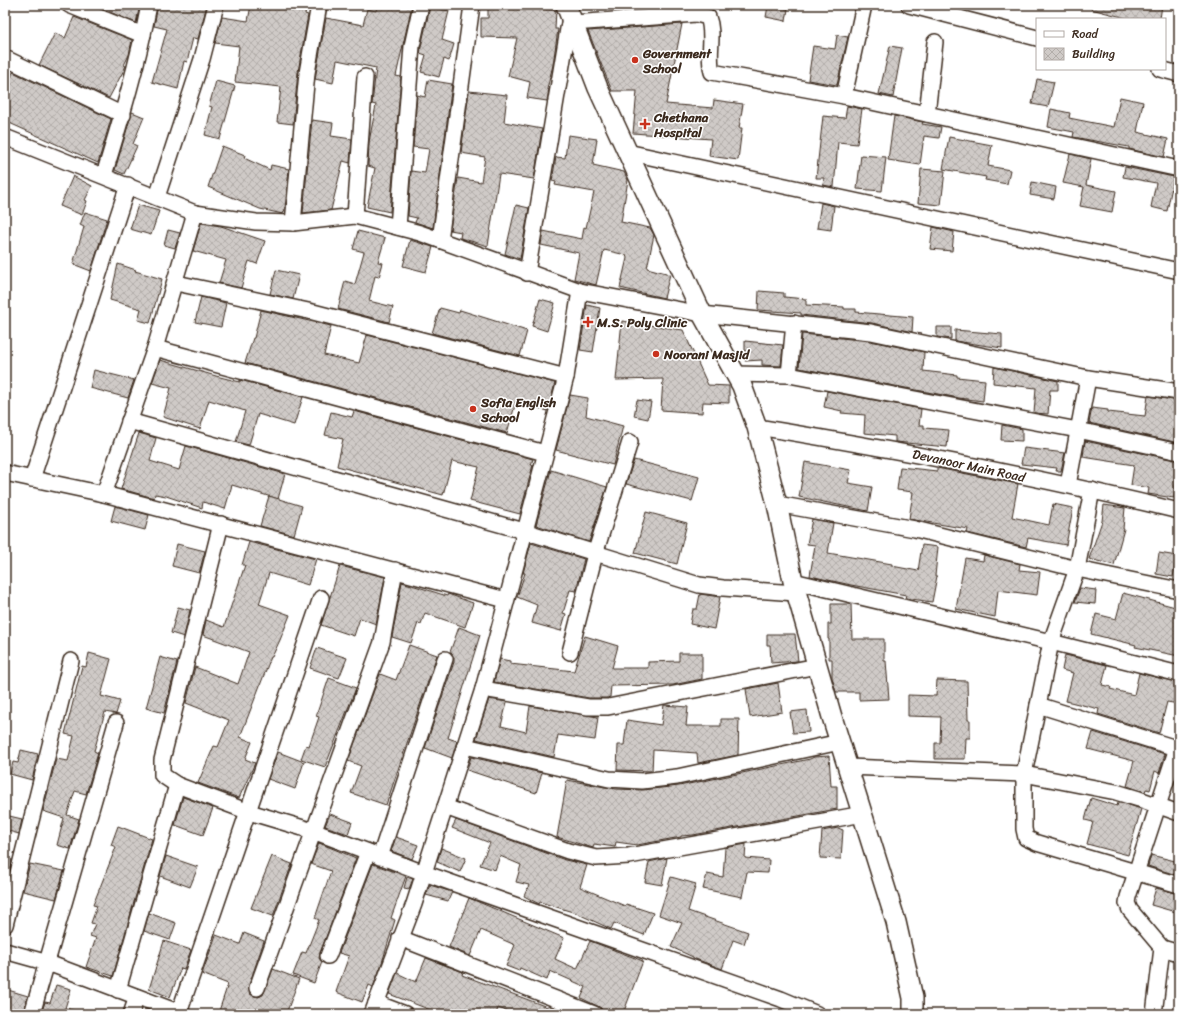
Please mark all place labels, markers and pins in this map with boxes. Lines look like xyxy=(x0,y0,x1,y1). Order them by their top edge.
place label: Government School xyxy=(642,42,712,80)
marker: Government School xyxy=(630,55,640,65)
place label: Chethana Hospital xyxy=(653,106,709,144)
marker: Chethana Hospital xyxy=(639,118,651,130)
place label: M.S. Poly Clinic xyxy=(596,311,688,334)
marker: M.S. Poly Clinic xyxy=(582,316,594,328)
place label: Noorani Masjid xyxy=(663,343,750,366)
marker: Noorani Masjid xyxy=(651,349,661,359)
place label: Sofia English School xyxy=(480,391,556,429)
marker: Sofia English School xyxy=(468,404,478,414)

